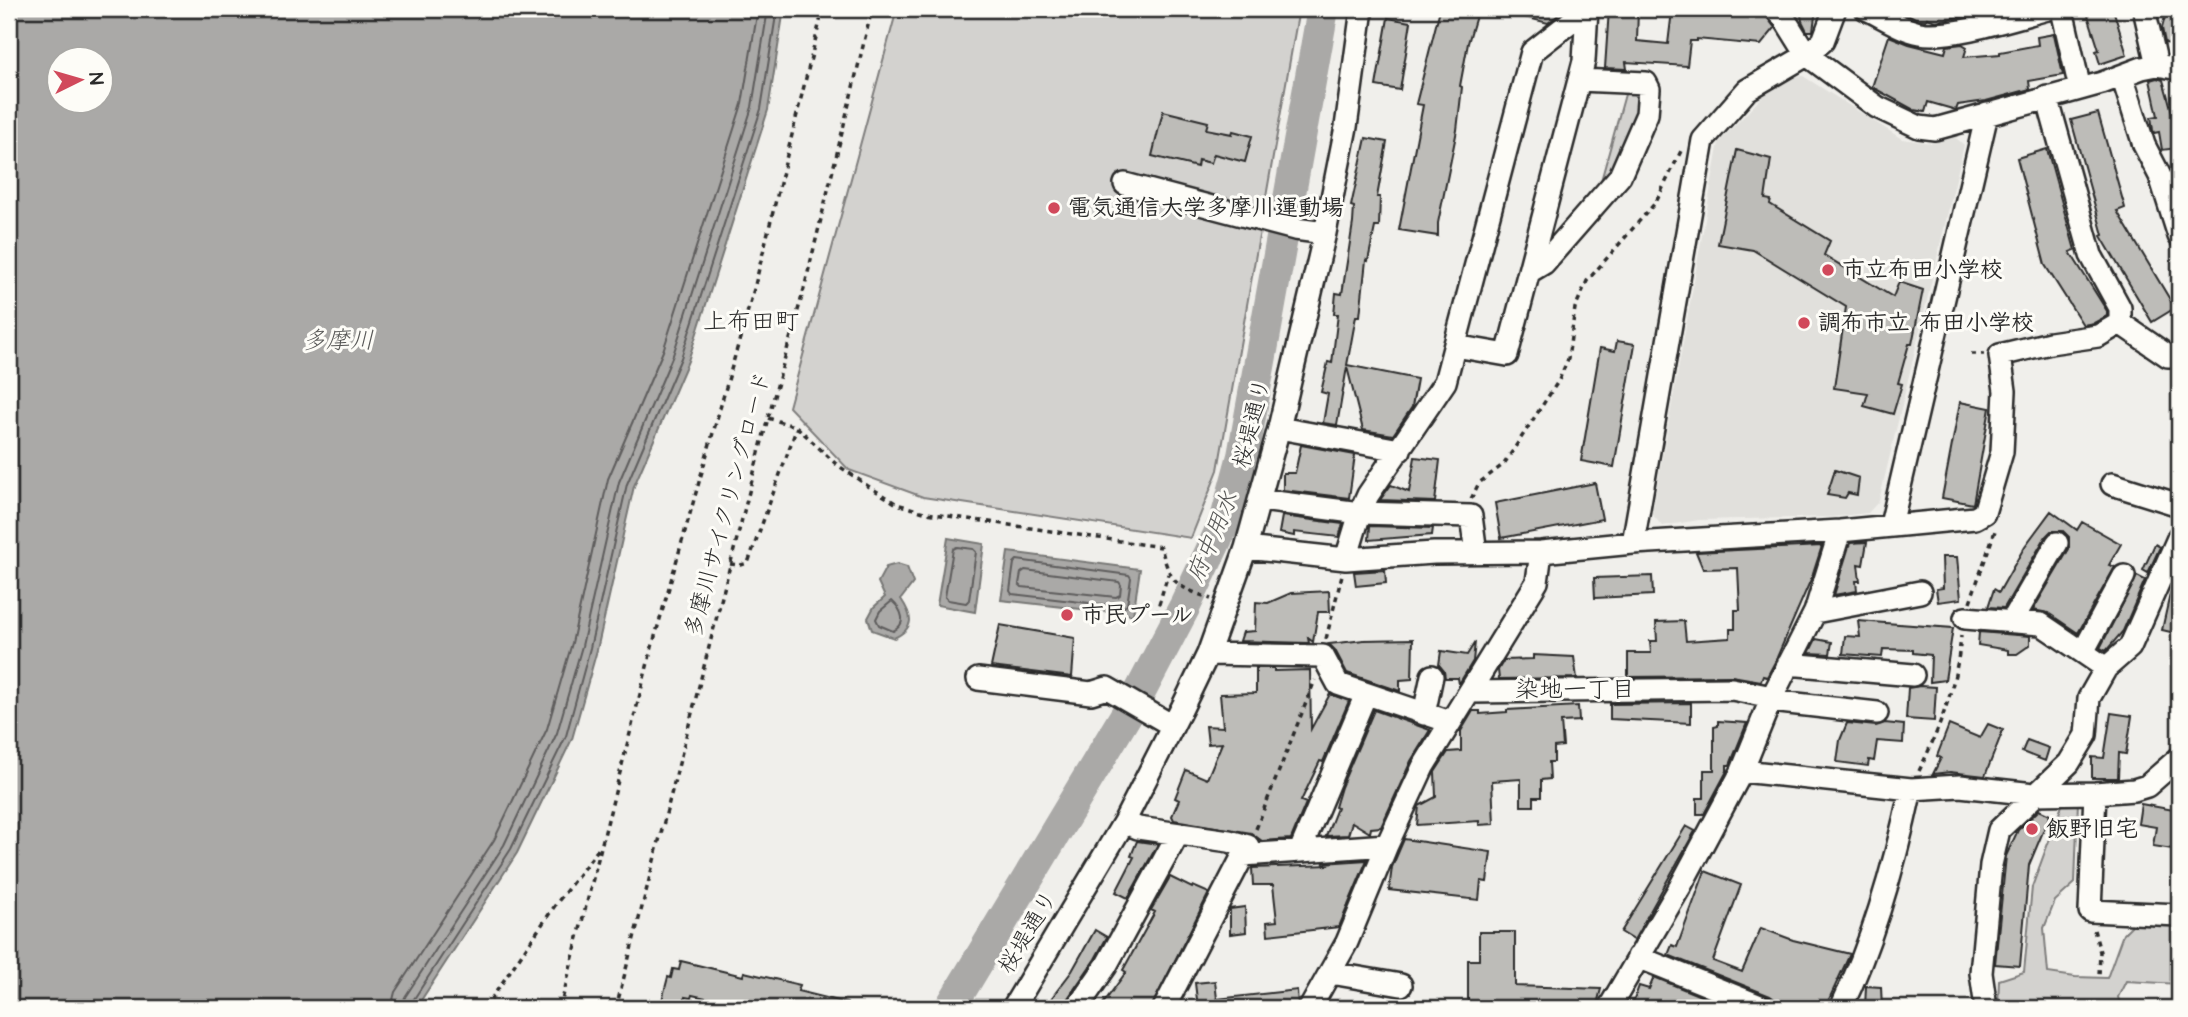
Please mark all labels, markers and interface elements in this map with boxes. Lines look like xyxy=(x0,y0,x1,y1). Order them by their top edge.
north arrow xyxy=(46,46,116,116)
text: N xyxy=(81,72,109,86)
place label: 電気通信大学多摩川運動場 xyxy=(1068,192,1344,224)
marker: 電気通信大学多摩川運動場 xyxy=(1046,200,1062,216)
place label: 市立布田小学校 xyxy=(1842,254,2003,286)
marker: 市立布田小学校 xyxy=(1820,262,1836,278)
district label: 上布田町 xyxy=(703,305,799,339)
place label: 調布市立 布田小学校 xyxy=(1818,307,2034,339)
marker: 調布市立 布田小学校 xyxy=(1796,315,1812,331)
water label: 多摩川 xyxy=(302,324,374,358)
street label: 多摩川サイクリングロード xyxy=(677,368,779,640)
street label: 桜堤通り xyxy=(1225,374,1279,472)
water label: 府中用水 xyxy=(1179,486,1247,588)
place label: 市民プール xyxy=(1081,599,1194,631)
marker: 市民プール xyxy=(1059,607,1075,623)
district label: 染地一丁目 xyxy=(1515,673,1635,707)
place label: 飯野旧宅 xyxy=(2046,813,2138,845)
marker: 飯野旧宅 xyxy=(2024,821,2040,837)
street label: 桜堤通り xyxy=(991,884,1065,980)

